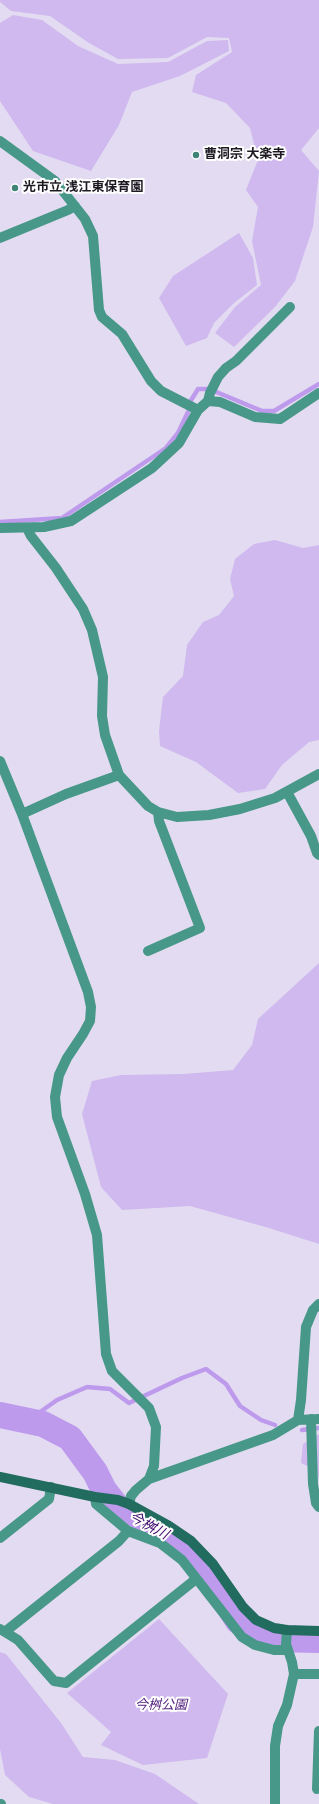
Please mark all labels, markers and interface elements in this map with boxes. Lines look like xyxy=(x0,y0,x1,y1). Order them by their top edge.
place label: 曹洞宗 大楽寺 xyxy=(204,147,285,163)
marker: 曹洞宗 大楽寺 xyxy=(191,150,201,160)
place label: 光市立 浅江東保育園 xyxy=(23,180,143,196)
marker: 光市立 浅江東保育園 xyxy=(10,183,20,193)
water label: 今桝川 xyxy=(126,1510,170,1544)
park label: 今桝公園 xyxy=(135,1698,187,1714)

